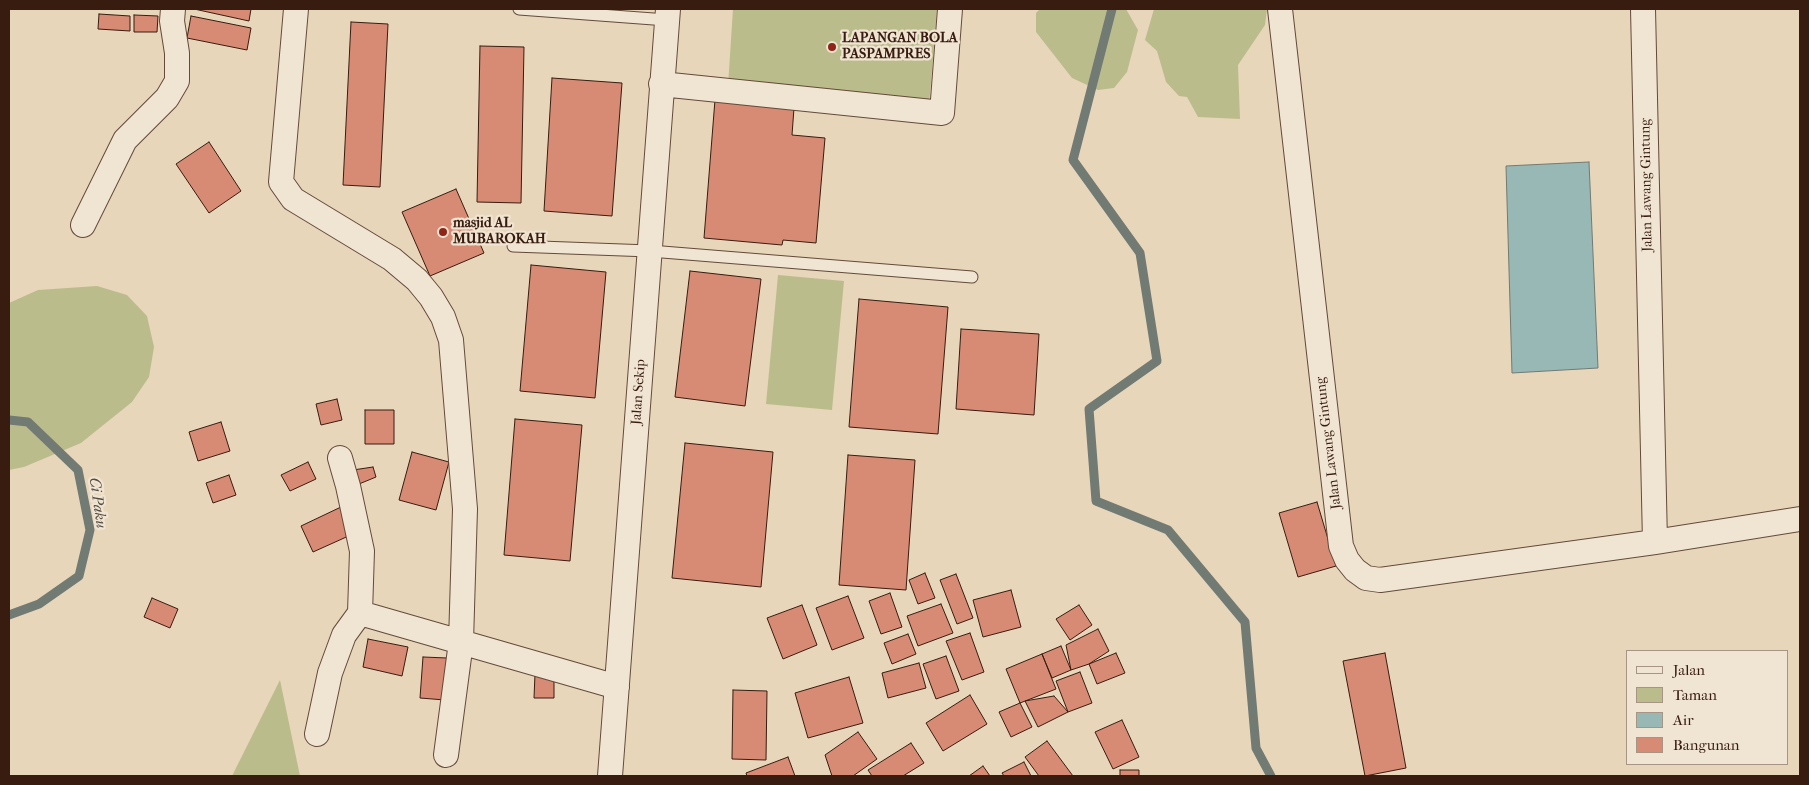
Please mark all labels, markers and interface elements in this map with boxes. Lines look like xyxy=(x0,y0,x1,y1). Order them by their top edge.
place label: LAPANGAN BOLA PASPAMPRES xyxy=(842,31,958,64)
marker: LAPANGAN BOLA PASPAMPRES xyxy=(826,41,838,53)
street label: Jalan Lawang Gintung xyxy=(1637,118,1657,252)
place label: masjid AL MUBAROKAH xyxy=(453,216,546,248)
marker: masjid AL MUBAROKAH xyxy=(437,226,449,238)
street label: Jalan Sekip xyxy=(628,359,650,425)
street label: Jalan Lawang Gintung xyxy=(1313,376,1345,510)
water label: Ci Paku xyxy=(85,476,109,530)
legend xyxy=(1626,650,1789,765)
text: Jalan xyxy=(1673,661,1705,679)
text: Taman xyxy=(1673,686,1717,704)
text: Air xyxy=(1673,711,1694,729)
text: Bangunan xyxy=(1673,736,1740,754)

